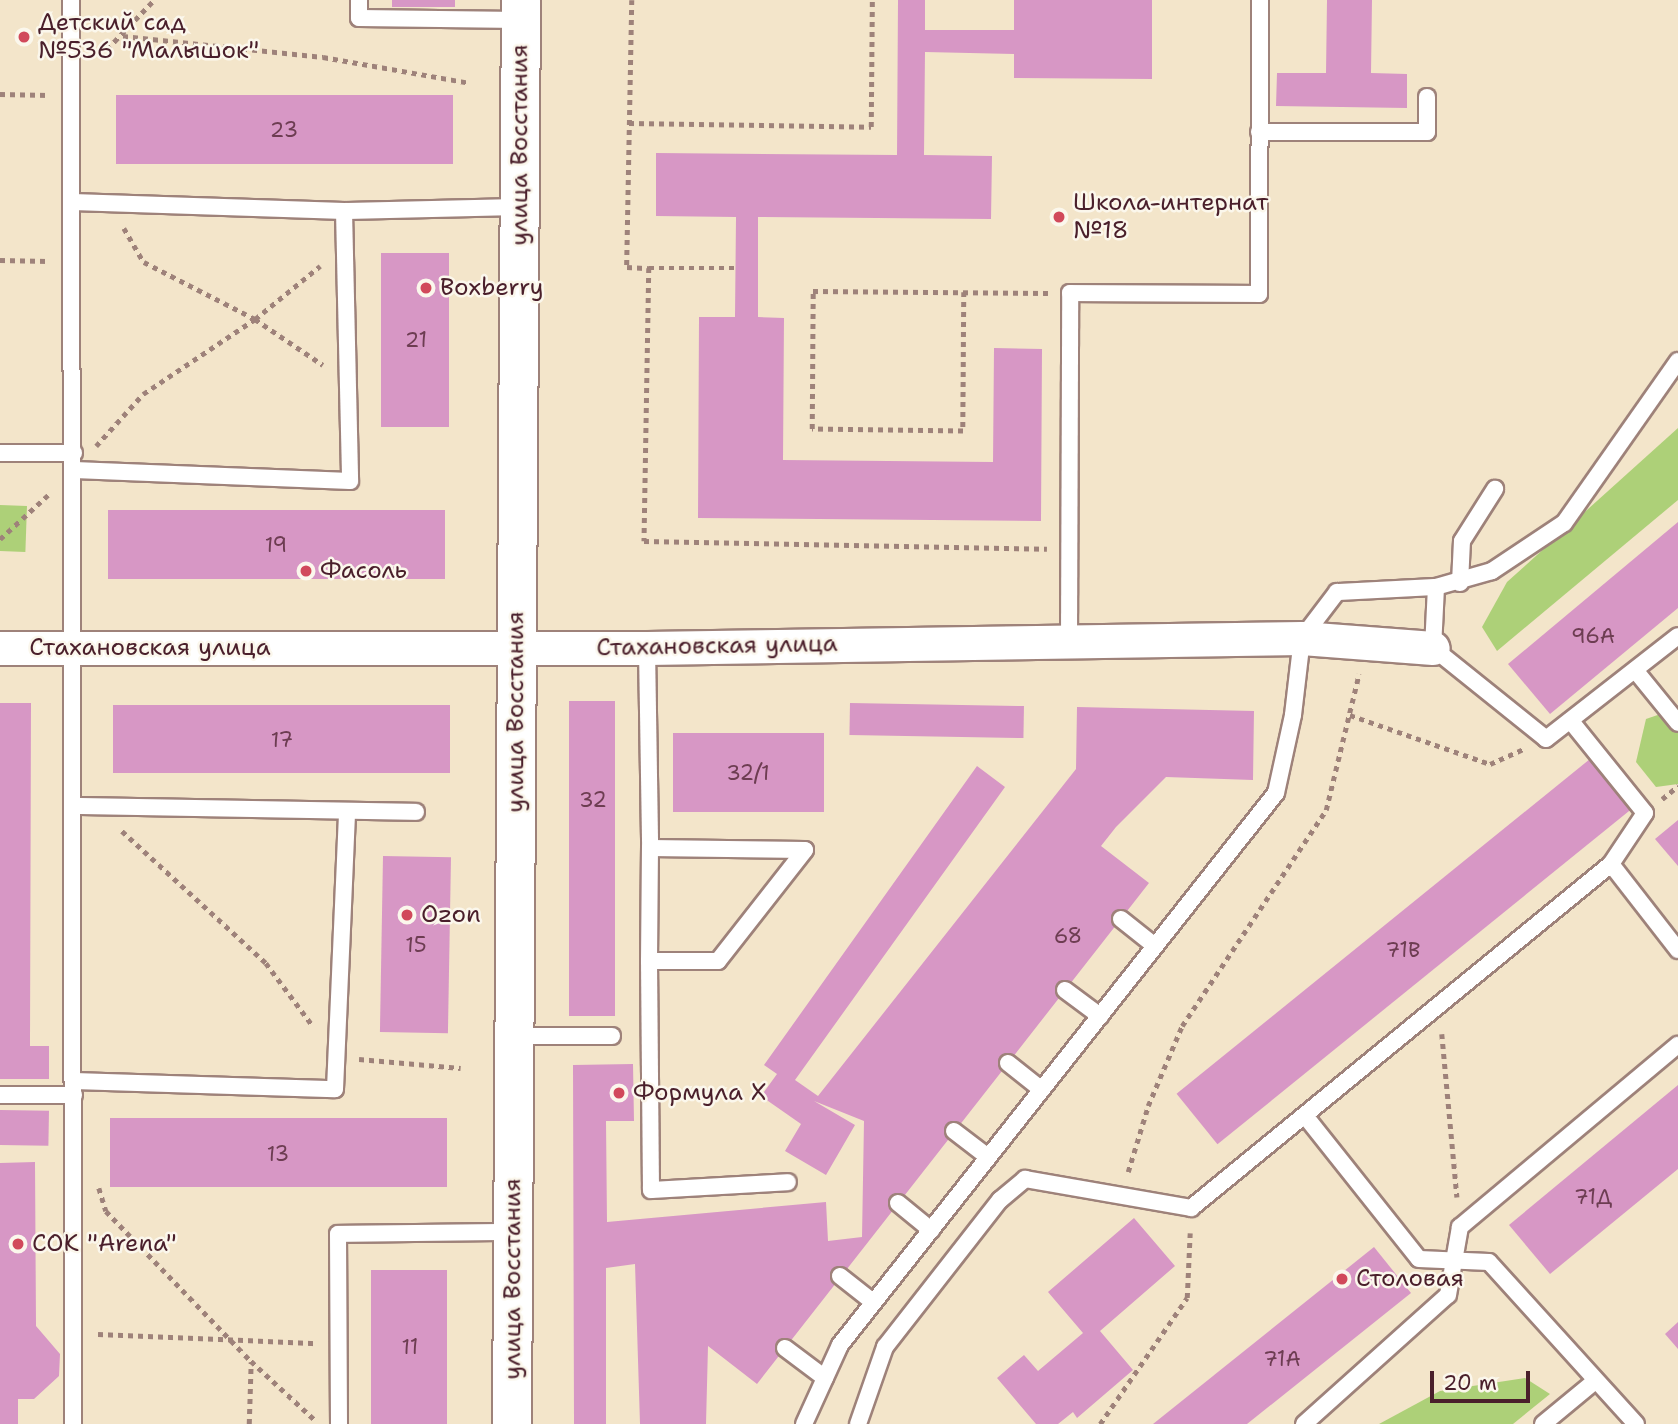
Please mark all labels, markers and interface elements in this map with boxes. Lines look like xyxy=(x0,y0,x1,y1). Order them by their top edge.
place label: Детский сад №536 "Малышок" xyxy=(38,9,259,65)
marker: Детский сад №536 "Малышок" xyxy=(16,29,32,45)
street label: улица Восстания xyxy=(506,44,534,246)
house number: 23 xyxy=(270,117,298,143)
place label: Школа-интернат №18 xyxy=(1073,189,1268,245)
marker: Школа-интернат №18 xyxy=(1051,209,1067,225)
place label: Boxberry xyxy=(440,274,544,302)
marker: Boxberry xyxy=(418,280,434,296)
house number: 21 xyxy=(405,327,427,353)
house number: 19 xyxy=(265,532,287,558)
place label: Фасоль xyxy=(320,557,407,585)
marker: Фасоль xyxy=(298,563,314,579)
street label: улица Восстания xyxy=(502,611,530,813)
house number: 96А xyxy=(1571,623,1615,649)
street label: Стахановская улица xyxy=(596,629,838,663)
street label: Стахановская улица xyxy=(29,634,271,662)
house number: 17 xyxy=(271,727,293,753)
house number: 32/1 xyxy=(726,760,770,786)
house number: 32 xyxy=(579,787,607,813)
place label: Ozon xyxy=(421,901,481,929)
marker: Ozon xyxy=(399,907,415,923)
house number: 68 xyxy=(1054,923,1082,949)
house number: 15 xyxy=(405,932,427,958)
house number: 71В xyxy=(1386,937,1420,963)
place label: Формула X xyxy=(633,1079,767,1107)
marker: Формула X xyxy=(611,1085,627,1101)
house number: 13 xyxy=(267,1141,289,1167)
street label: улица Восстания xyxy=(499,1178,527,1380)
house number: 71Д xyxy=(1574,1184,1612,1210)
place label: СОК "Arena" xyxy=(32,1230,175,1258)
marker: СОК "Arena" xyxy=(10,1236,26,1252)
place label: Столовая xyxy=(1356,1265,1464,1293)
marker: Столовая xyxy=(1334,1271,1350,1287)
house number: 11 xyxy=(402,1334,418,1360)
house number: 71А xyxy=(1263,1346,1301,1372)
scale bar xyxy=(1433,1358,1533,1402)
text: 20 m xyxy=(1443,1369,1497,1397)

